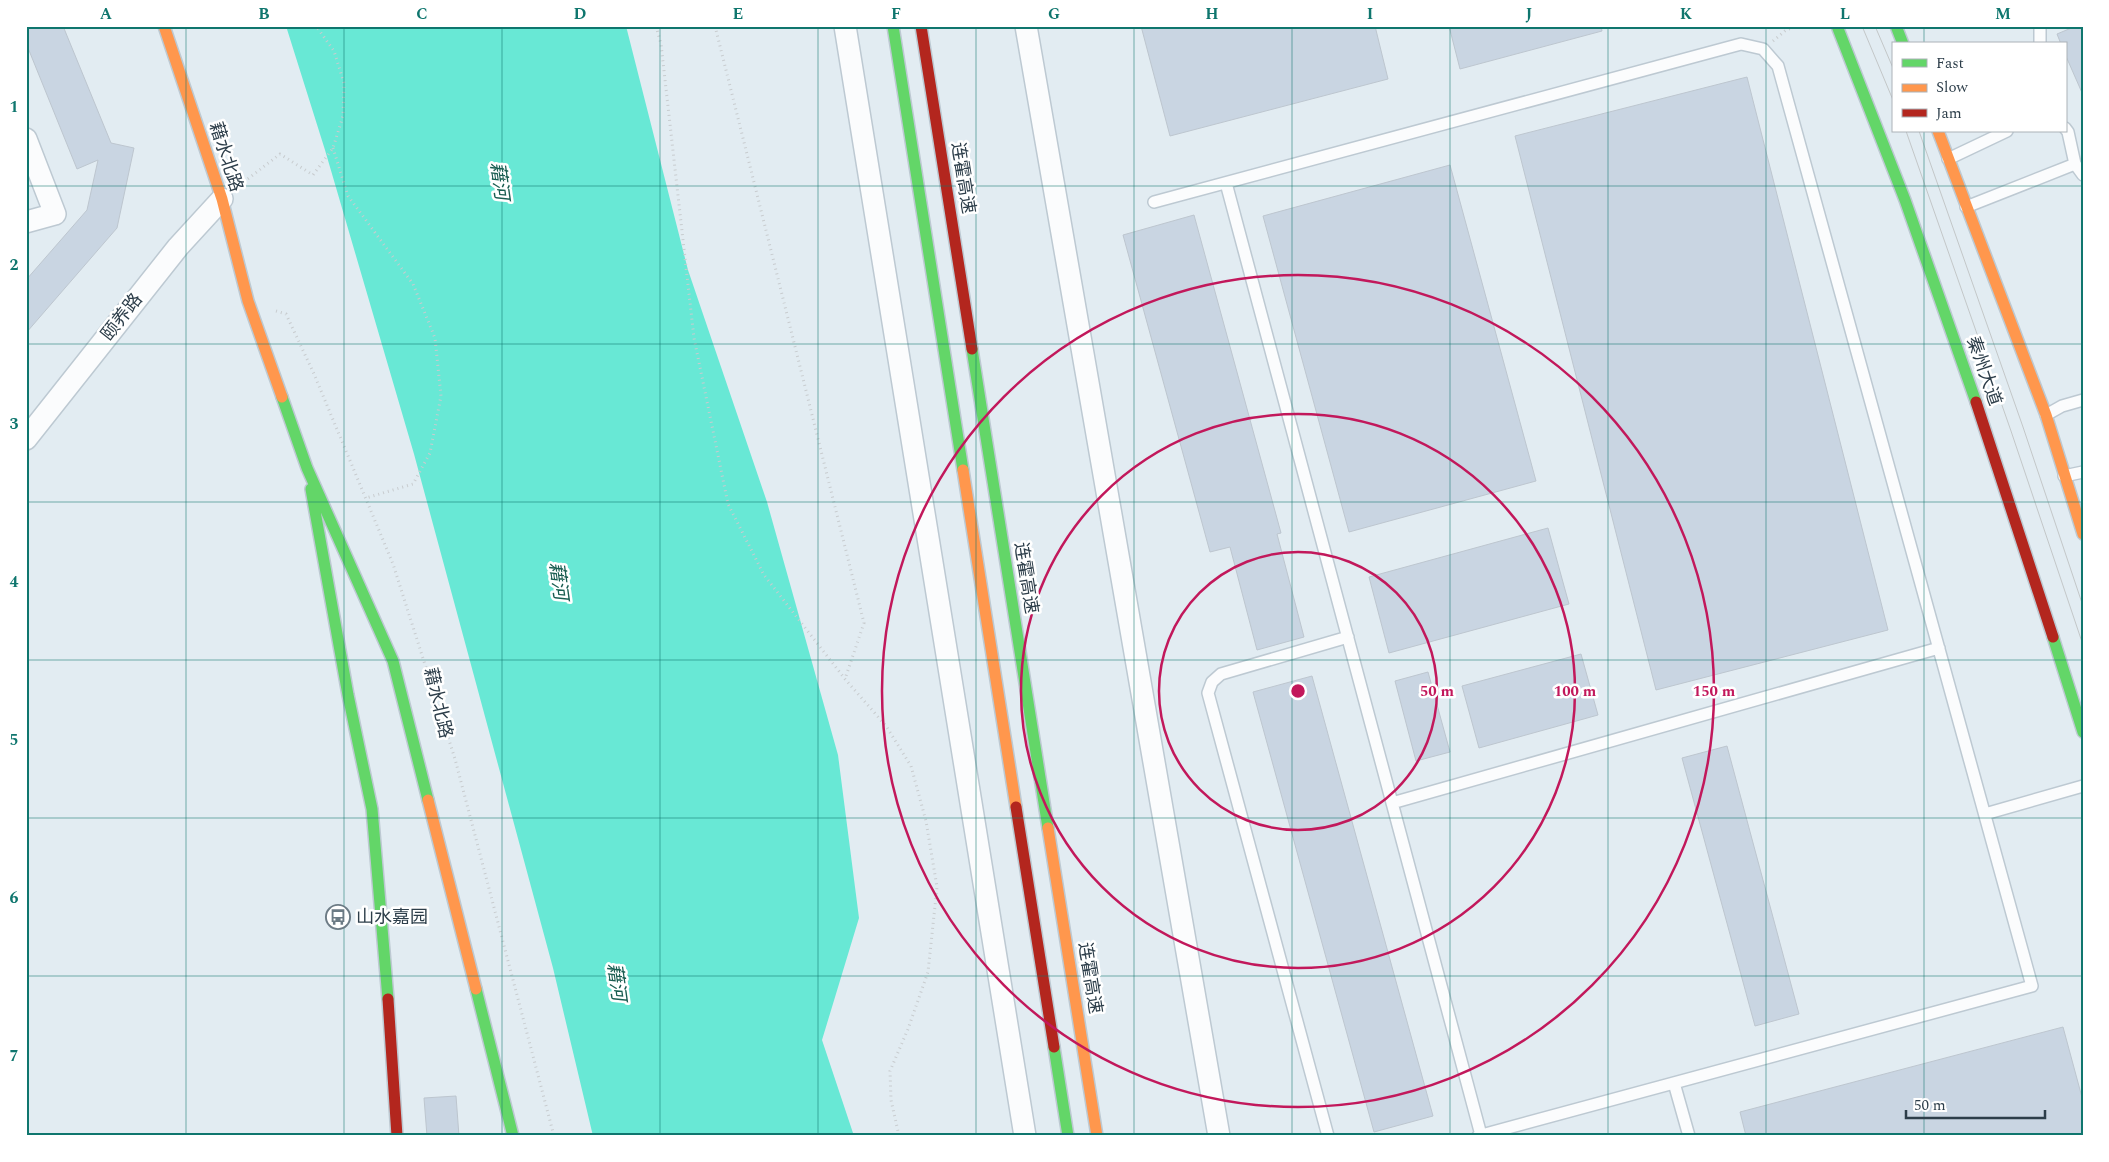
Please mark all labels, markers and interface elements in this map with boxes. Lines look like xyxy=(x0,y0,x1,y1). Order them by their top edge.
text: A xyxy=(100,2,113,26)
text: B xyxy=(258,2,270,26)
text: C xyxy=(416,2,428,26)
text: D xyxy=(574,2,587,26)
text: E xyxy=(733,2,743,26)
text: F xyxy=(891,2,901,26)
text: G xyxy=(1048,2,1060,26)
text: H xyxy=(1205,2,1219,26)
text: I xyxy=(1367,2,1373,26)
text: J xyxy=(1526,2,1533,26)
text: K xyxy=(1680,2,1693,26)
text: L xyxy=(1840,2,1850,26)
text: M xyxy=(1995,2,2011,26)
legend xyxy=(1892,42,2066,132)
text: Fast xyxy=(1936,52,1964,75)
text: Slow xyxy=(1936,76,1968,99)
text: 1 xyxy=(10,95,18,119)
text: Jam xyxy=(1936,102,1962,125)
street label: 藉水北路 xyxy=(202,119,250,195)
street label: 连霍高速 xyxy=(944,140,982,216)
water label: 藉河 xyxy=(482,160,517,206)
text: 2 xyxy=(10,253,19,277)
street label: 颐养路 xyxy=(95,287,149,347)
street label: 秦州大道 xyxy=(1960,333,2008,409)
text: 3 xyxy=(10,412,19,436)
street label: 连霍高速 xyxy=(1007,540,1045,616)
water label: 藉河 xyxy=(541,560,576,606)
text: 4 xyxy=(10,570,19,594)
street label: 藉水北路 xyxy=(417,665,459,741)
text: 50 m xyxy=(1420,680,1455,703)
text: 100 m xyxy=(1554,680,1597,703)
text: 150 m xyxy=(1693,680,1736,703)
centre of rings xyxy=(1289,682,1307,700)
text: 5 xyxy=(10,728,18,752)
text: 6 xyxy=(10,886,19,910)
bus stop icon: 山水嘉园 xyxy=(325,904,351,930)
place label: 山水嘉园 xyxy=(356,904,428,931)
street label: 连霍高速 xyxy=(1071,940,1109,1016)
water label: 藉河 xyxy=(599,961,634,1007)
text: 7 xyxy=(10,1044,19,1068)
scale bar xyxy=(1906,1087,2045,1119)
text: 50 m xyxy=(1914,1094,1946,1117)

